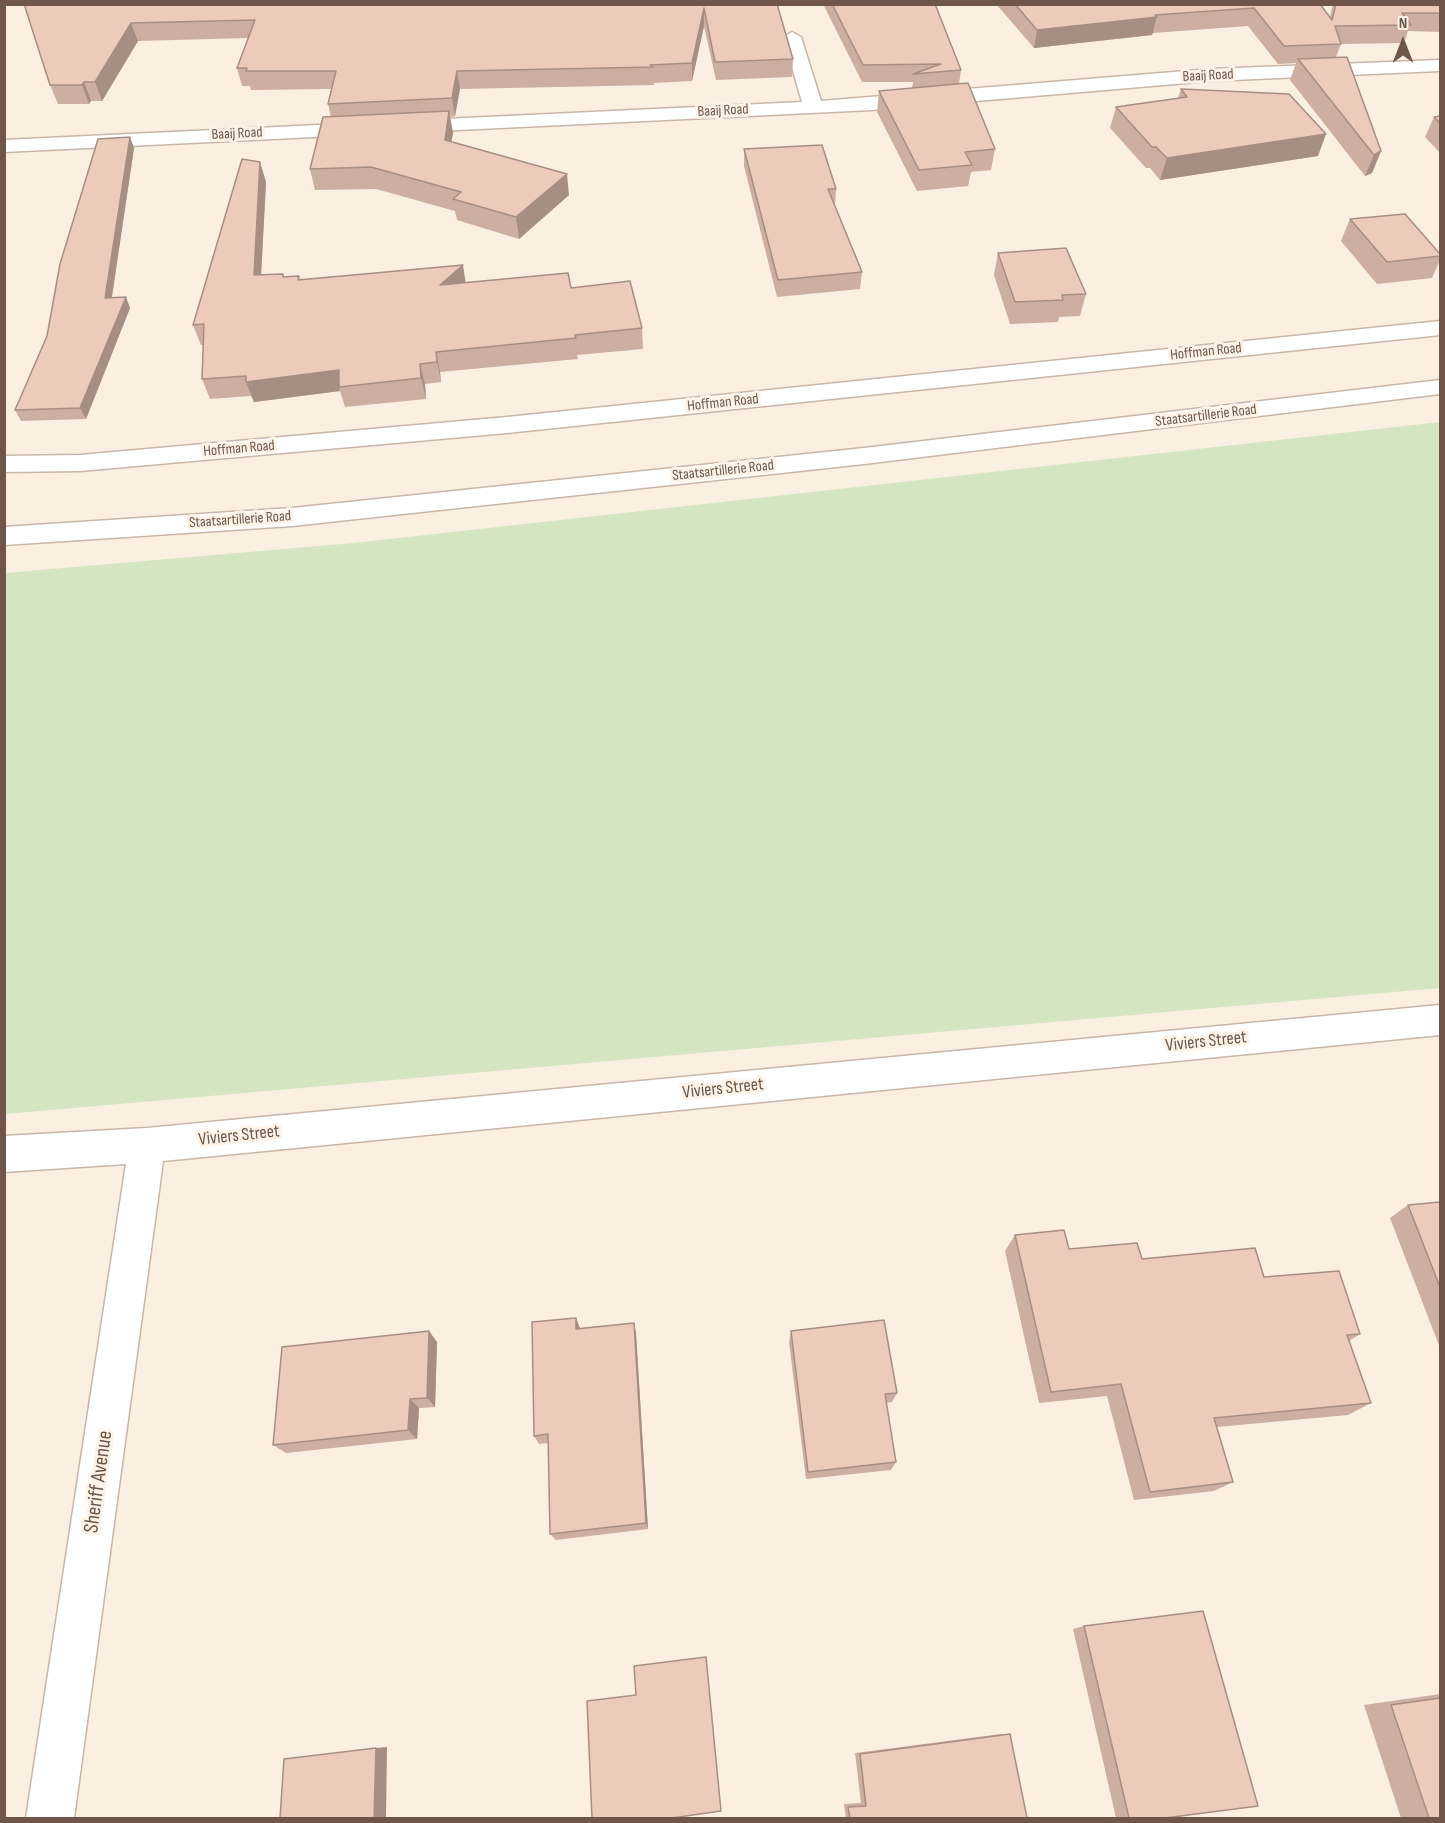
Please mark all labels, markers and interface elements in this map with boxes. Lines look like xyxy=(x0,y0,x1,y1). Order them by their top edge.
north arrow xyxy=(1373,12,1433,72)
text: N xyxy=(1399,14,1407,33)
street label: Baaij Road xyxy=(1182,66,1234,86)
street label: Baaij Road xyxy=(697,101,749,121)
street label: Baaij Road xyxy=(211,124,263,144)
street label: Hoffman Road xyxy=(1169,339,1243,365)
street label: Hoffman Road xyxy=(686,390,760,416)
street label: Staatsartillerie Road xyxy=(1154,401,1258,431)
street label: Hoffman Road xyxy=(203,437,275,461)
street label: Staatsartillerie Road xyxy=(671,457,775,485)
street label: Staatsartillerie Road xyxy=(188,507,292,533)
street label: Viviers Street xyxy=(1164,1027,1248,1057)
street label: Viviers Street xyxy=(681,1074,765,1104)
street label: Viviers Street xyxy=(197,1121,281,1151)
street label: Sheriff Avenue xyxy=(79,1429,119,1535)

